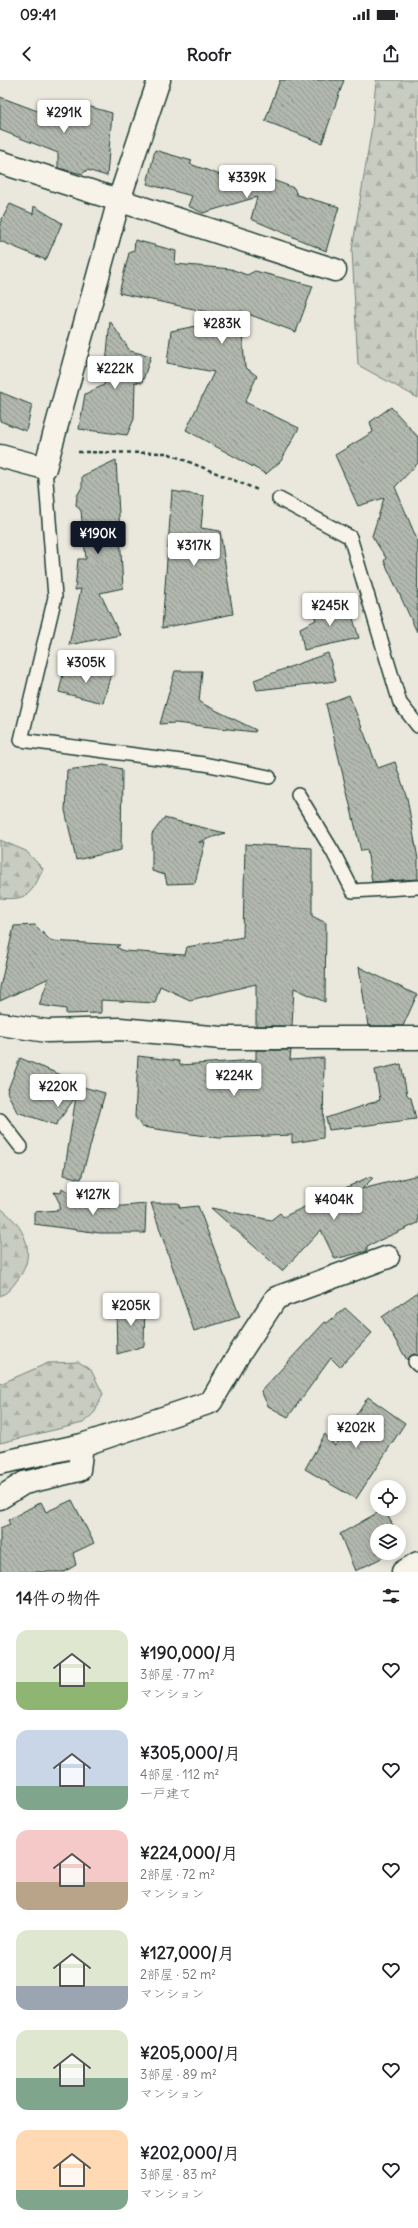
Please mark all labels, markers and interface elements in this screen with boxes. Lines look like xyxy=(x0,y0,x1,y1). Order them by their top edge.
text: 09:41 xyxy=(20,5,56,24)
icon: back xyxy=(16,43,38,65)
text: Roofr xyxy=(187,43,231,66)
icon: share xyxy=(380,43,402,65)
pin: ¥291K xyxy=(36,100,92,134)
text: ¥291K xyxy=(46,104,82,121)
pin: ¥339K xyxy=(219,165,275,199)
text: ¥339K xyxy=(228,169,266,186)
pin: ¥283K xyxy=(194,311,250,345)
text: ¥283K xyxy=(203,315,241,332)
pin: ¥222K xyxy=(87,356,143,390)
text: ¥222K xyxy=(96,360,134,377)
pin: ¥190K xyxy=(70,521,126,555)
text: ¥190K xyxy=(80,525,116,542)
pin: ¥317K xyxy=(166,533,222,567)
text: ¥317K xyxy=(177,537,211,554)
pin: ¥245K xyxy=(302,593,358,627)
text: ¥245K xyxy=(311,597,349,614)
pin: ¥305K xyxy=(58,650,114,684)
text: ¥305K xyxy=(66,654,106,671)
pin: ¥224K xyxy=(206,1063,262,1097)
text: ¥224K xyxy=(215,1067,253,1084)
pin: ¥220K xyxy=(30,1074,86,1108)
text: ¥220K xyxy=(39,1078,77,1095)
pin: ¥127K xyxy=(65,1182,121,1216)
text: ¥127K xyxy=(76,1186,110,1203)
pin: ¥404K xyxy=(306,1187,362,1221)
text: ¥404K xyxy=(314,1191,354,1208)
pin: ¥205K xyxy=(103,1293,159,1327)
text: ¥205K xyxy=(112,1297,150,1314)
pin: ¥202K xyxy=(328,1415,384,1449)
text: ¥202K xyxy=(337,1419,375,1436)
map controls xyxy=(370,1480,406,1560)
button: locate xyxy=(370,1480,406,1516)
button: layers xyxy=(370,1524,406,1560)
icon: filters xyxy=(380,1585,402,1607)
text: 14件の物件 xyxy=(16,1587,101,1609)
text: ¥190,000/月 xyxy=(140,1642,238,1664)
icon: home xyxy=(48,1646,96,1694)
icon: heart xyxy=(380,1659,402,1681)
text: 3部屋 · 77 m² xyxy=(140,1666,215,1683)
text: マンション xyxy=(140,1685,204,1702)
text: ¥305,000/月 xyxy=(140,1742,241,1764)
icon: home xyxy=(48,1746,96,1794)
icon: heart xyxy=(380,1759,402,1781)
text: 4部屋 · 112 m² xyxy=(140,1766,219,1783)
text: 一戸建て xyxy=(140,1785,192,1802)
text: ¥224,000/月 xyxy=(140,1842,238,1864)
icon: home xyxy=(48,1846,96,1894)
icon: heart xyxy=(380,1859,402,1881)
text: 2部屋 · 72 m² xyxy=(140,1866,215,1883)
text: マンション xyxy=(140,1885,204,1902)
text: ¥127,000/月 xyxy=(140,1942,234,1964)
icon: home xyxy=(48,1946,96,1994)
icon: heart xyxy=(380,1959,402,1981)
text: 2部屋 · 52 m² xyxy=(140,1966,216,1983)
text: マンション xyxy=(140,1985,204,2002)
text: ¥205,000/月 xyxy=(140,2042,240,2064)
icon: home xyxy=(48,2046,96,2094)
icon: heart xyxy=(380,2059,402,2081)
text: 3部屋 · 89 m² xyxy=(140,2066,217,2083)
text: マンション xyxy=(140,2085,204,2102)
text: ¥202,000/月 xyxy=(140,2142,240,2164)
icon: home xyxy=(48,2146,96,2194)
icon: heart xyxy=(380,2159,402,2181)
text: 3部屋 · 83 m² xyxy=(140,2166,217,2183)
text: マンション xyxy=(140,2185,204,2202)

